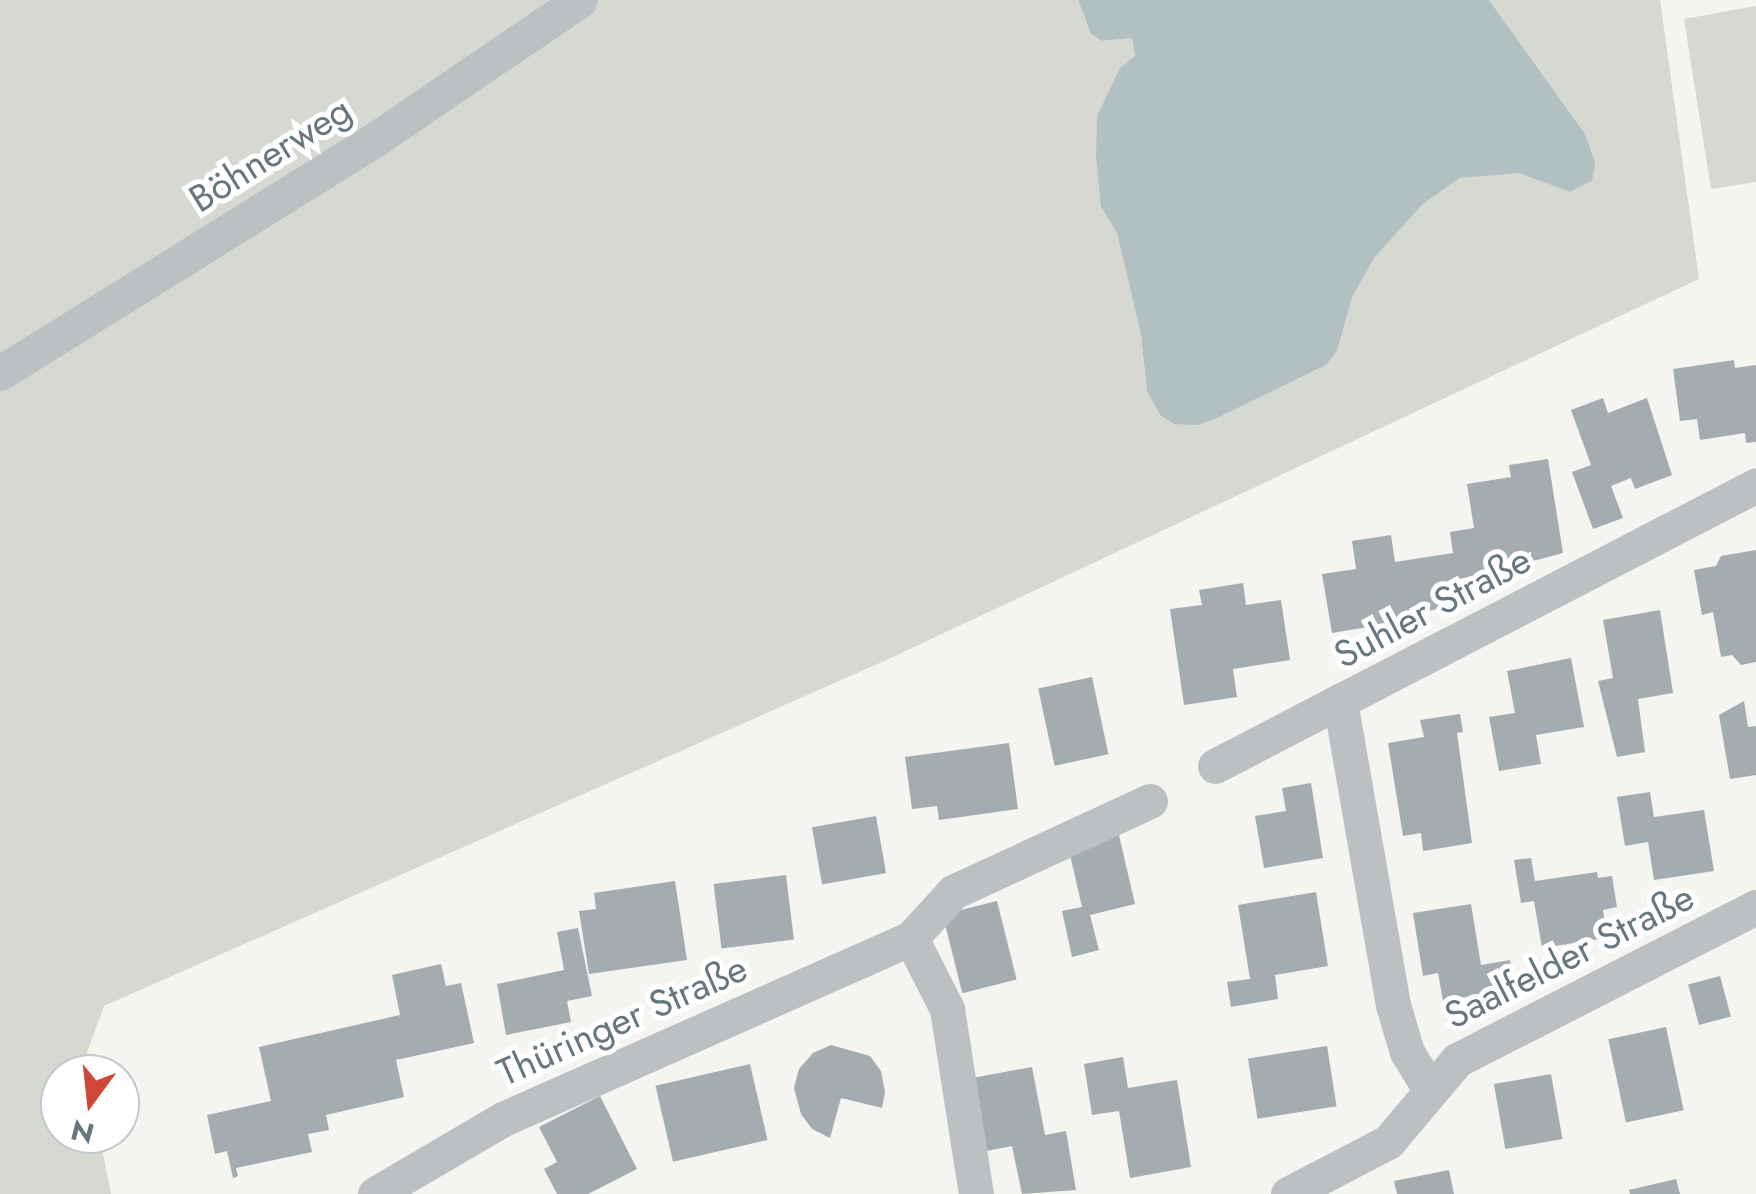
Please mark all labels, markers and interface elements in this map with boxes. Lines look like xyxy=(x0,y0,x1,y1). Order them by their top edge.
street label: Böhnerweg xyxy=(181,86,359,222)
street label: Suhler Straße xyxy=(1326,536,1538,678)
street label: Saalfelder Straße xyxy=(1437,874,1701,1038)
street label: Thüringer Straße xyxy=(490,945,754,1095)
north arrow xyxy=(40,1054,140,1154)
text: N xyxy=(67,1109,99,1154)

